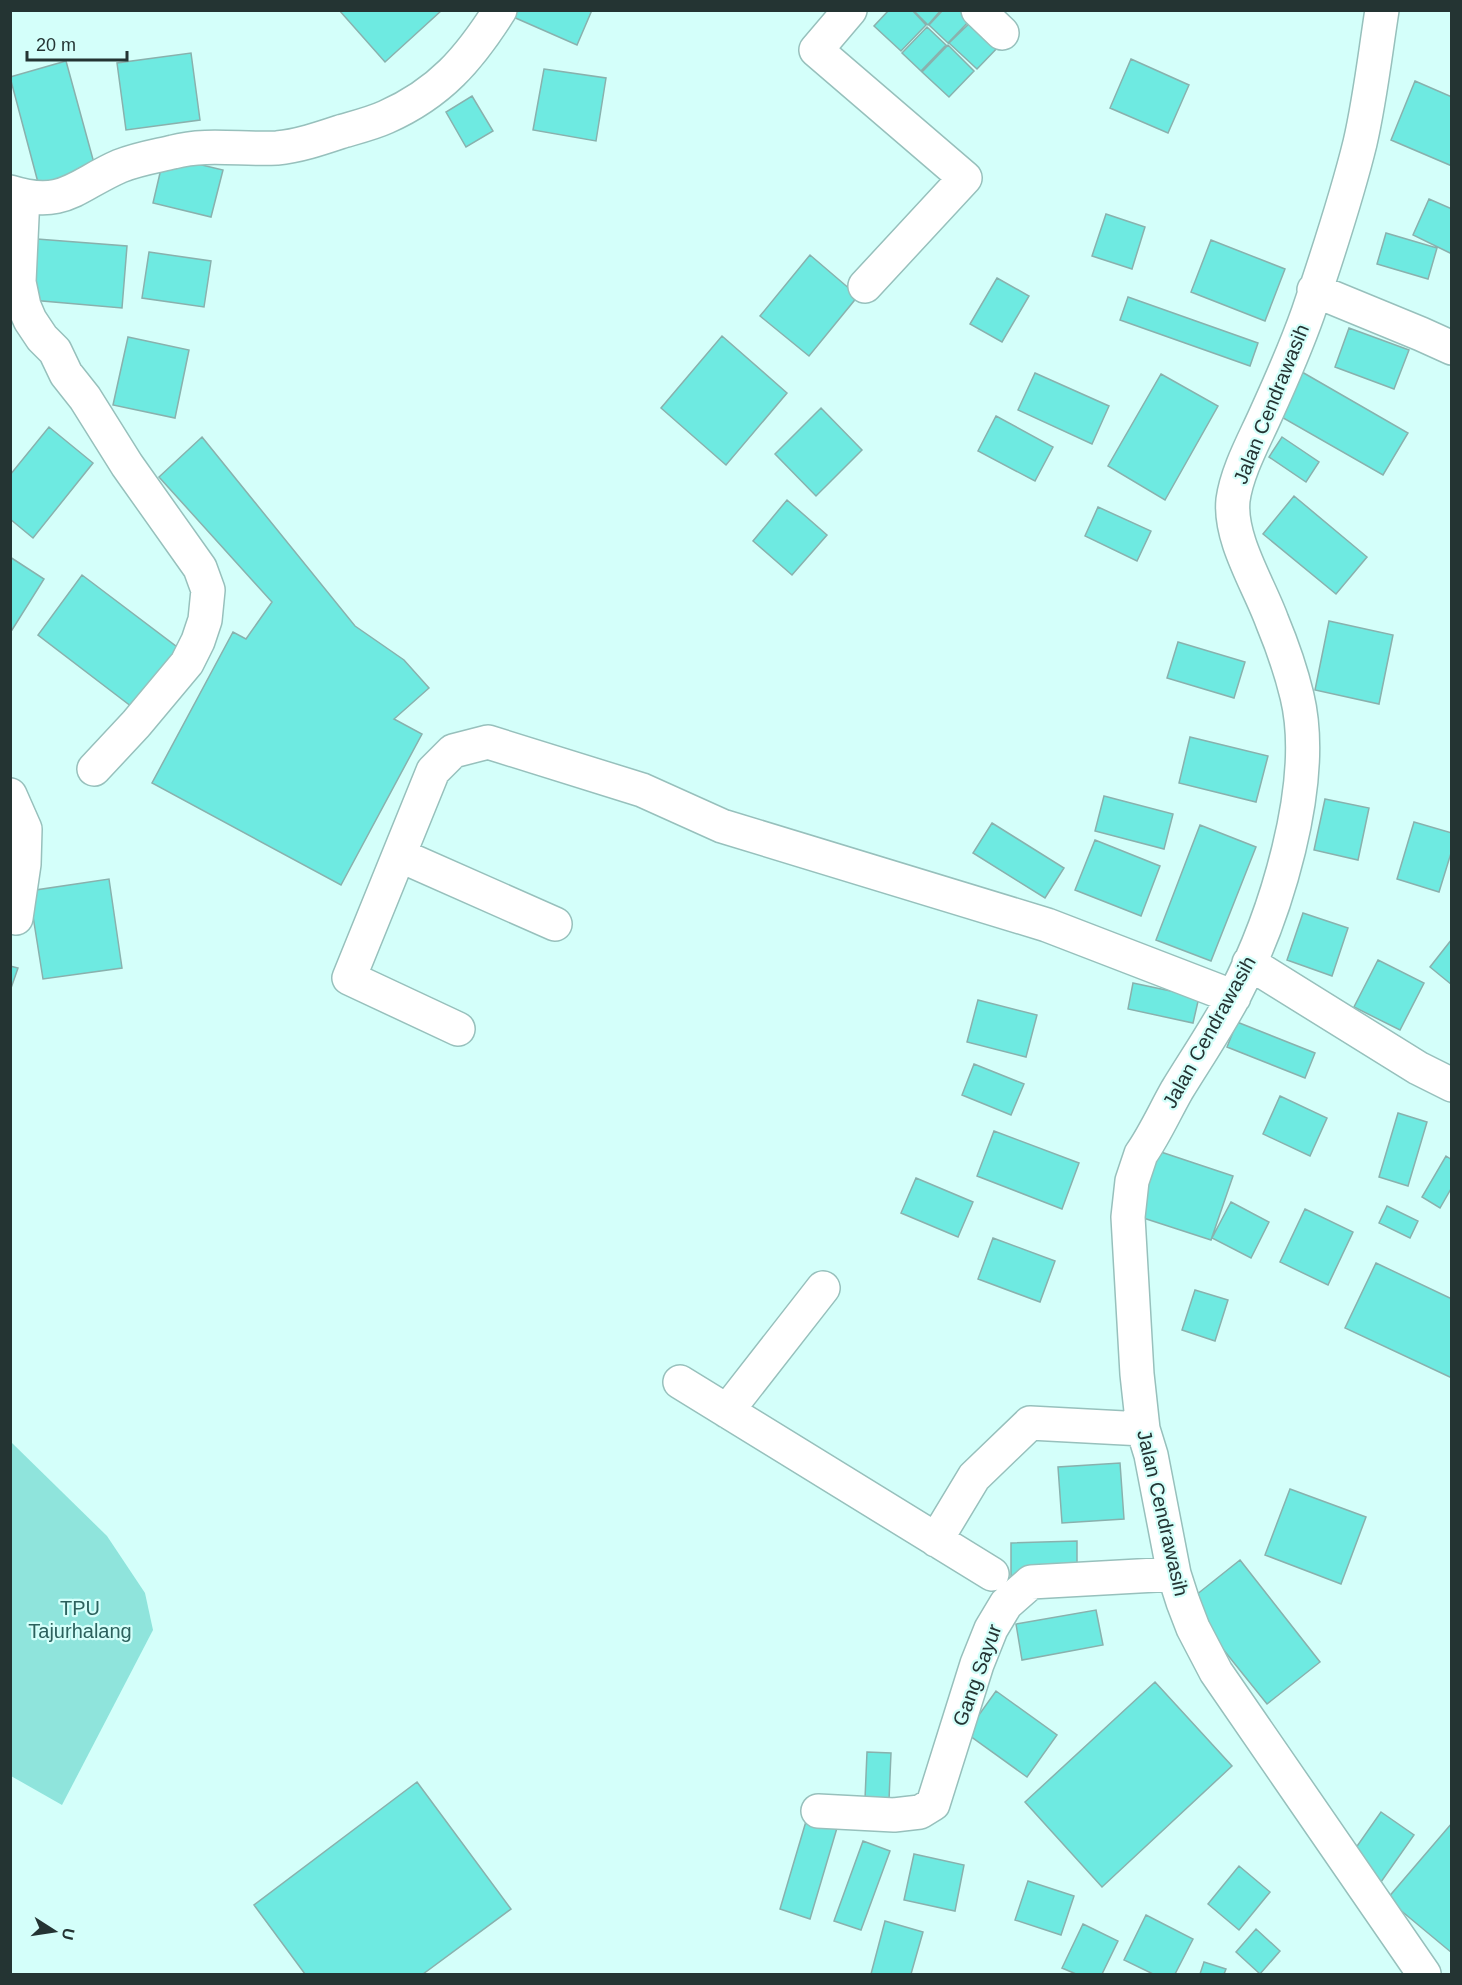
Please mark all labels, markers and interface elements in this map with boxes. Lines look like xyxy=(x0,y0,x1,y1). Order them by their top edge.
scale bar xyxy=(27,24,128,62)
text: 20 m xyxy=(36,35,76,55)
street label: Jalan Cendrawasih xyxy=(1229,321,1313,487)
street label: Jalan Cendrawasih xyxy=(1158,952,1260,1112)
street label: Jalan Cendrawasih xyxy=(1133,1428,1193,1598)
park label: TPU Tajurhalang xyxy=(28,1597,132,1642)
street label: Gang Sayur xyxy=(948,1621,1006,1729)
north arrow xyxy=(24,1901,84,1961)
text: U xyxy=(59,1927,78,1941)

